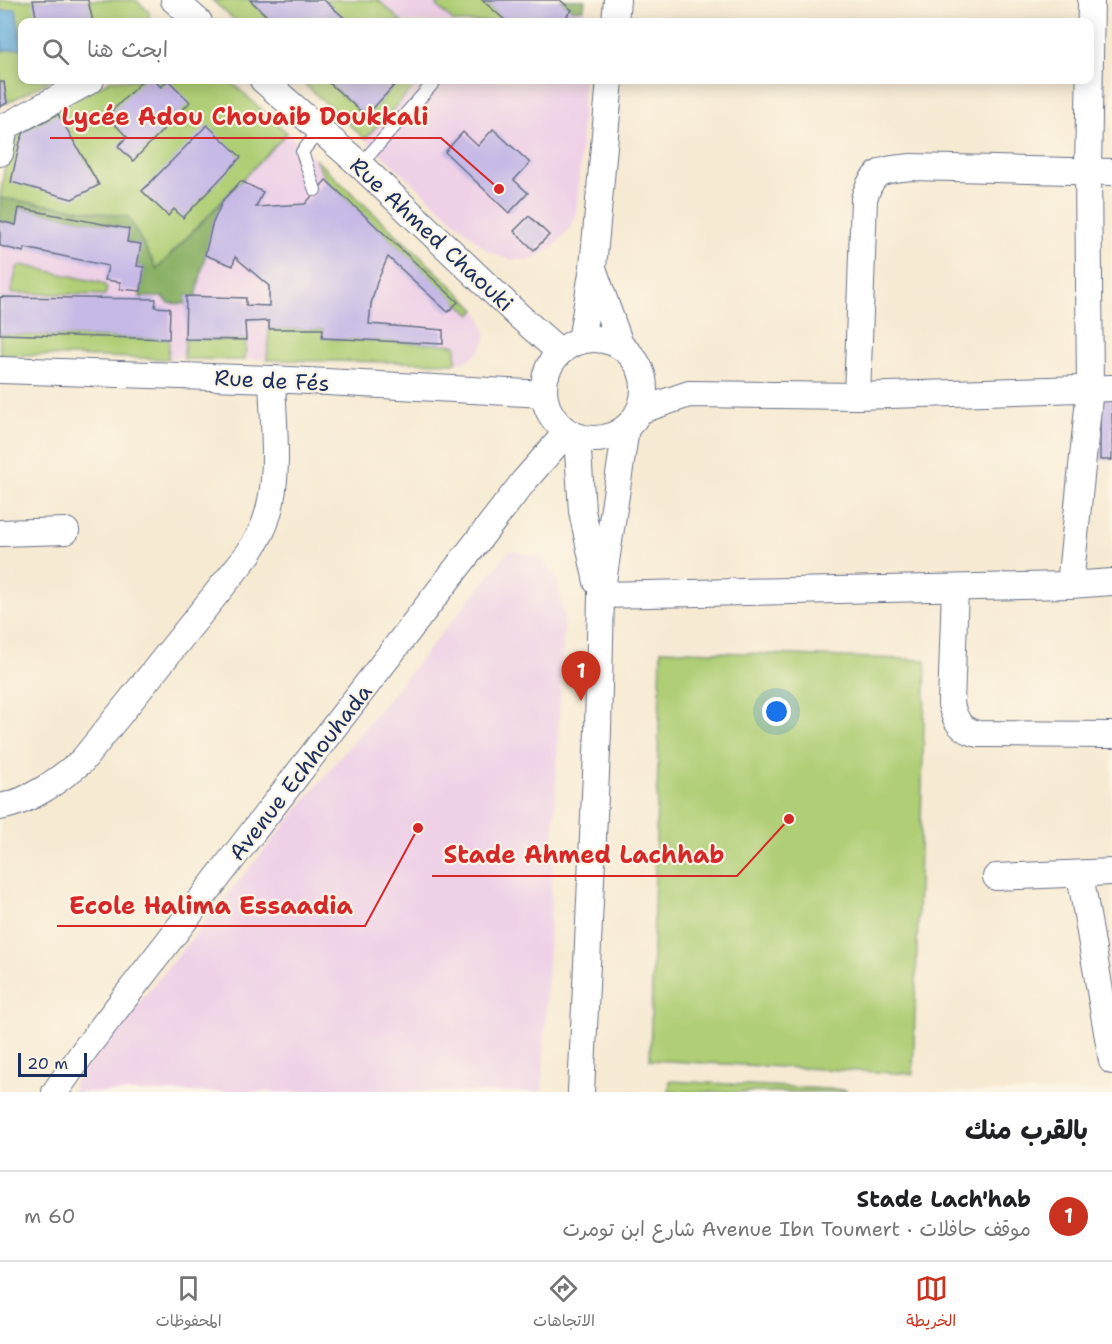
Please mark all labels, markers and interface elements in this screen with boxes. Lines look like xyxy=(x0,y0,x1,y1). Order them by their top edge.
search box xyxy=(18,18,1094,84)
icon: search xyxy=(39,35,72,68)
text: ابحث هنا xyxy=(87,35,168,64)
callout: Lycée Adou Chouaib Doukkali xyxy=(50,96,441,138)
text: Lycée Adou Chouaib Doukkali xyxy=(61,101,429,133)
street label: Rue Ahmed Chaouki xyxy=(344,151,520,318)
street label: Rue de Fés xyxy=(214,363,330,398)
pin: 1 xyxy=(562,652,600,701)
street label: Avenue Echhouhada xyxy=(222,678,379,867)
your location xyxy=(762,697,791,726)
callout: Stade Ahmed Lachhab xyxy=(432,834,737,876)
text: Stade Ahmed Lachhab xyxy=(444,839,725,871)
callout: Ecole Halima Essaadia xyxy=(57,884,365,926)
text: Ecole Halima Essaadia xyxy=(69,890,354,922)
scale bar xyxy=(18,1050,87,1078)
text: 20 m xyxy=(27,1053,68,1074)
text: بالقرب منك xyxy=(965,1112,1088,1147)
text: Stade Lach'hab xyxy=(857,1185,1031,1214)
text: 60 m xyxy=(24,1203,76,1229)
text: 1 xyxy=(1064,1203,1073,1229)
text: موقف حافلات · Avenue Ibn Toumert شارع ابن تومرت xyxy=(563,1216,1031,1242)
tab: المحفوظات xyxy=(156,1272,222,1335)
tab: الاتجاهات xyxy=(533,1272,595,1335)
tab: الخريطة xyxy=(906,1272,956,1335)

